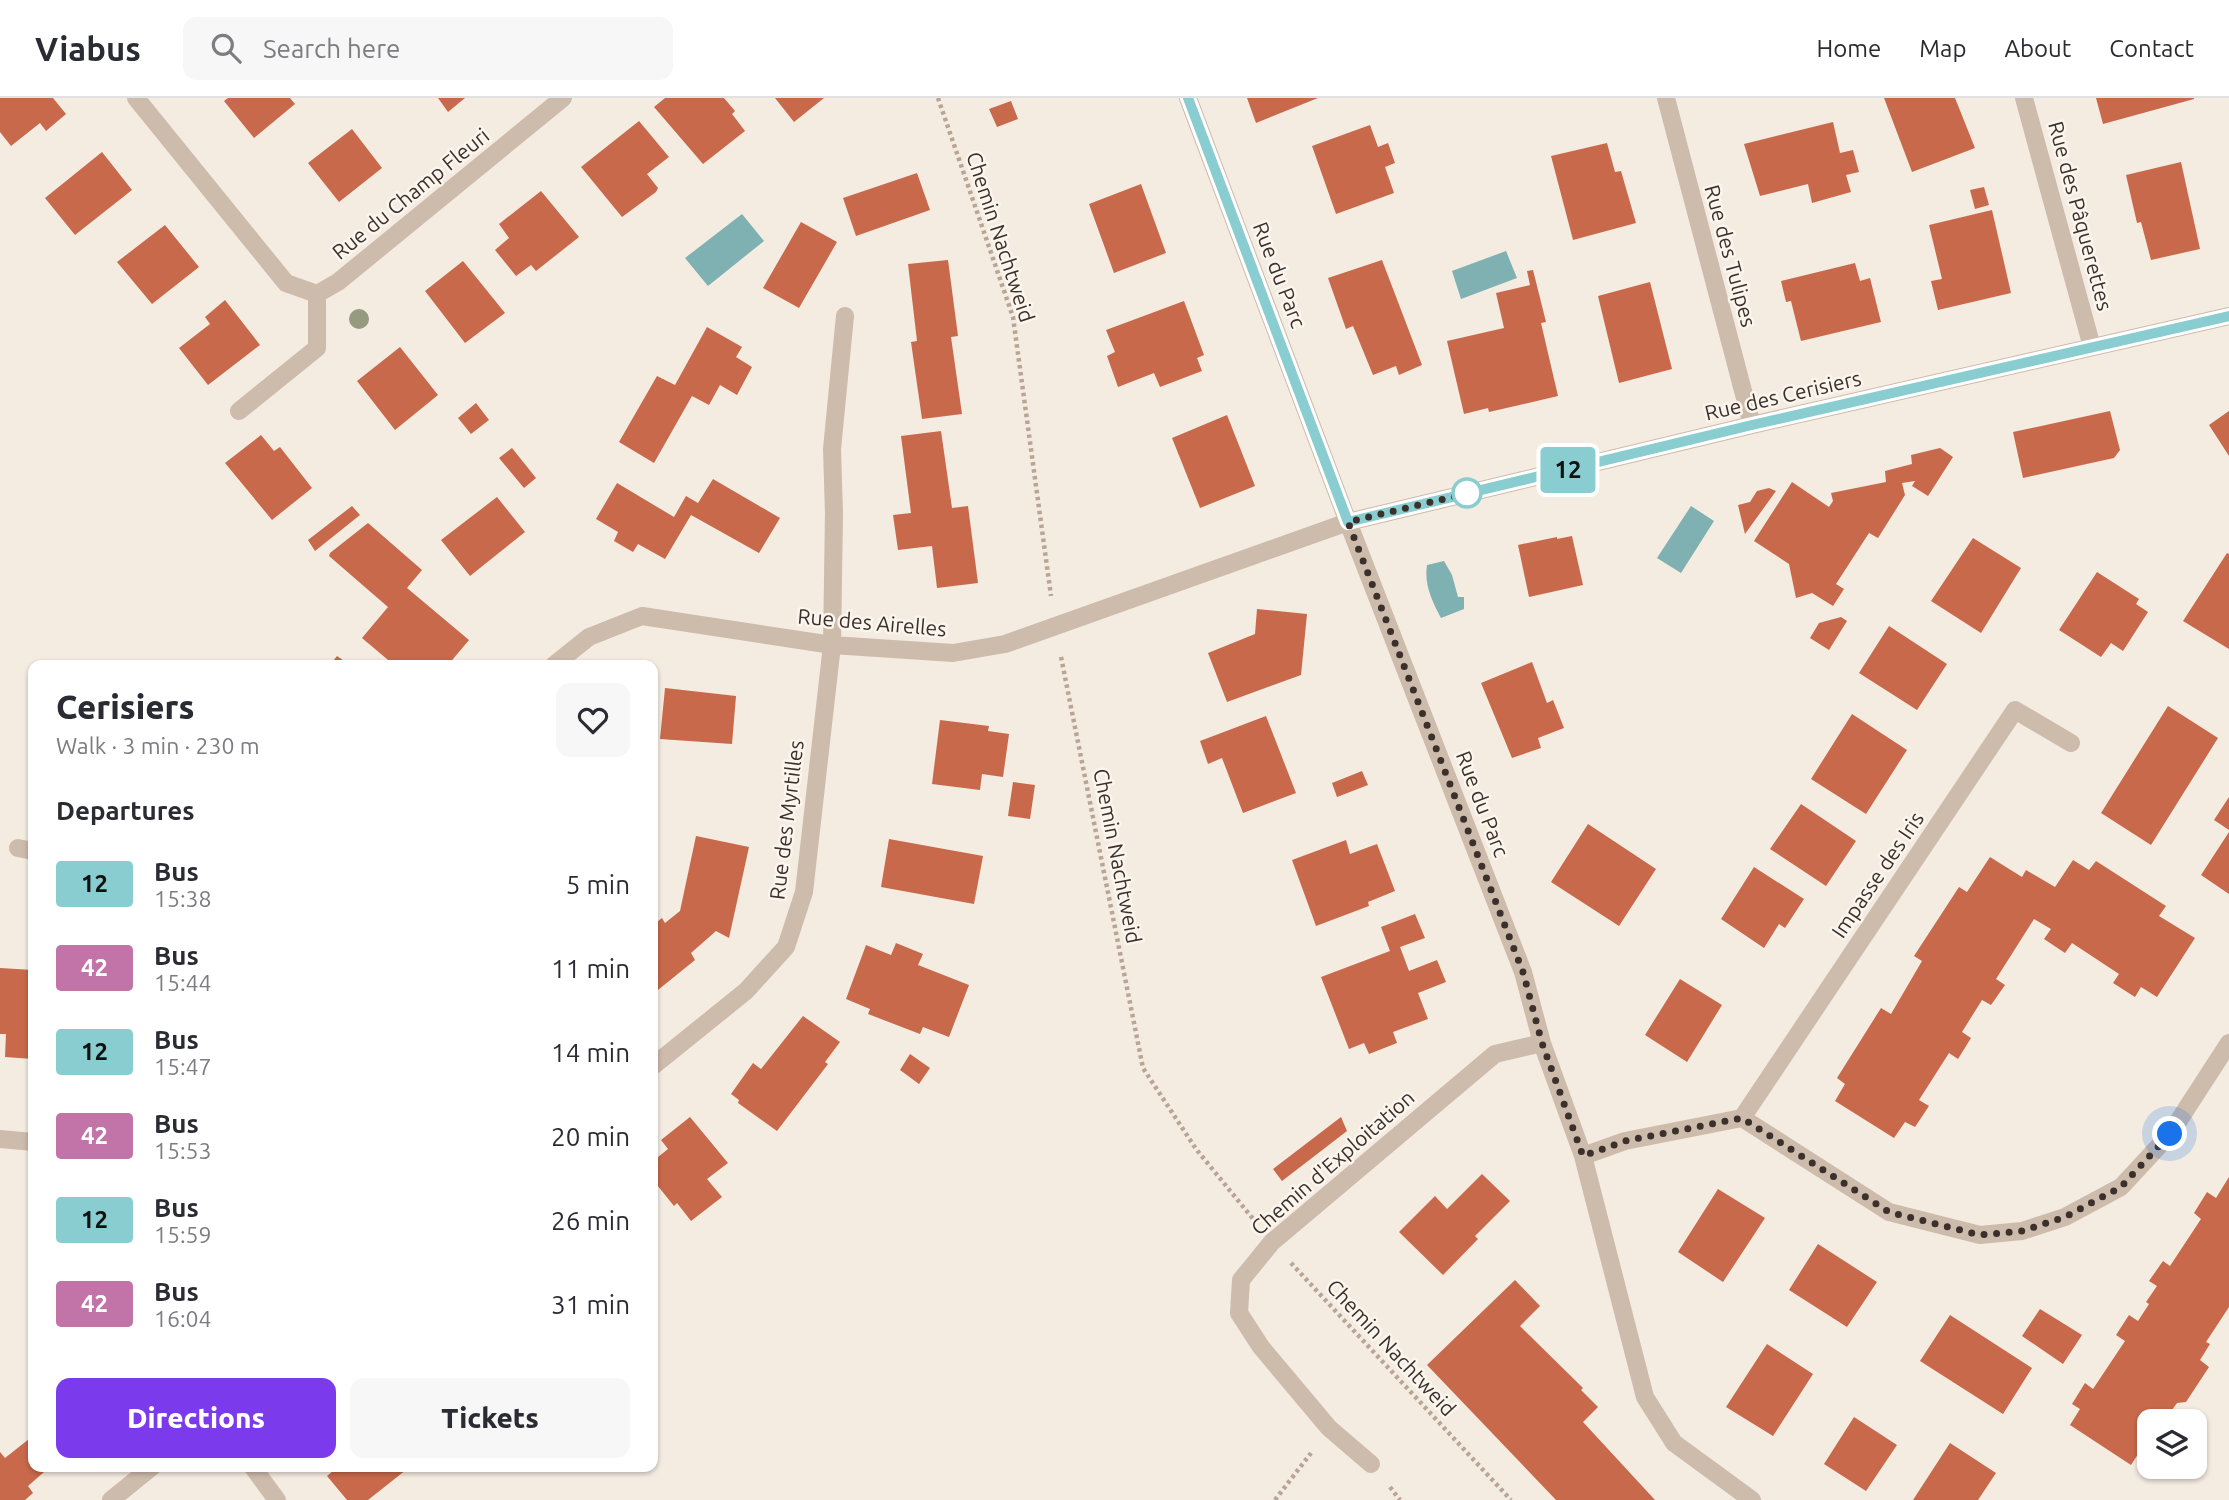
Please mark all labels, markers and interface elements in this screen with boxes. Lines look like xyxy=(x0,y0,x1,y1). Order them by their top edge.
search box xyxy=(183,17,673,80)
icon: search xyxy=(207,29,245,67)
text: Viabus xyxy=(35,30,141,67)
text: Search here xyxy=(263,34,400,63)
text: Home xyxy=(1816,35,1881,62)
text: Map xyxy=(1919,35,1966,62)
text: About xyxy=(2004,35,2071,62)
text: Contact xyxy=(2109,35,2194,62)
street label: Rue des Pâquerettes xyxy=(2044,118,2118,313)
street label: Rue du Champ Fleuri xyxy=(327,123,494,264)
street label: Chemin Nachtweid xyxy=(962,149,1040,325)
street label: Rue des Tulipes xyxy=(1700,182,1761,329)
street label: Rue du Parc xyxy=(1249,218,1311,331)
street label: Rue des Cerisiers xyxy=(1702,365,1863,425)
line badge: 12 xyxy=(1536,447,1600,493)
text: 12 xyxy=(1554,456,1582,483)
unlabelled marker xyxy=(1452,478,1482,508)
street label: Rue des Airelles xyxy=(797,604,947,640)
button: heart xyxy=(556,683,630,757)
text: Cerisiers xyxy=(56,688,194,725)
text: Walk · 3 min · 230 m xyxy=(56,733,260,758)
street label: Rue des Myrtilles xyxy=(764,739,808,901)
street label: Rue du Parc xyxy=(1452,747,1514,860)
street label: Chemin Nachtweid xyxy=(1089,766,1147,945)
text: Departures xyxy=(56,796,194,825)
street label: Impasse des Iris xyxy=(1826,807,1928,942)
text: Bus xyxy=(154,857,199,886)
text: 12 xyxy=(81,870,108,897)
text: 5 min xyxy=(566,870,630,899)
text: 15:38 xyxy=(154,886,212,911)
text: Bus xyxy=(154,941,199,970)
text: 42 xyxy=(81,954,108,981)
text: 11 min xyxy=(551,954,630,983)
text: 15:44 xyxy=(154,970,212,995)
text: Bus xyxy=(154,1025,199,1054)
text: 12 xyxy=(81,1038,108,1065)
text: 14 min xyxy=(551,1038,630,1067)
text: 15:47 xyxy=(154,1054,212,1079)
street label: Chemin d'Exploitation xyxy=(1246,1085,1419,1240)
text: Bus xyxy=(154,1109,199,1138)
your location xyxy=(2152,1116,2187,1151)
text: 42 xyxy=(81,1122,108,1149)
text: 20 min xyxy=(551,1122,630,1151)
text: 15:53 xyxy=(154,1138,212,1163)
text: Bus xyxy=(154,1193,199,1222)
text: 12 xyxy=(81,1206,108,1233)
text: 26 min xyxy=(551,1206,630,1235)
text: 15:59 xyxy=(154,1222,212,1247)
street label: Chemin Nachtweid xyxy=(1322,1274,1461,1420)
text: Bus xyxy=(154,1277,199,1306)
text: 42 xyxy=(81,1290,108,1317)
text: 31 min xyxy=(551,1290,630,1319)
text: 16:04 xyxy=(154,1306,212,1331)
button: Directions xyxy=(56,1378,336,1458)
button: Tickets xyxy=(350,1378,630,1458)
map controls xyxy=(2137,1409,2207,1479)
button: layers xyxy=(2137,1409,2207,1479)

